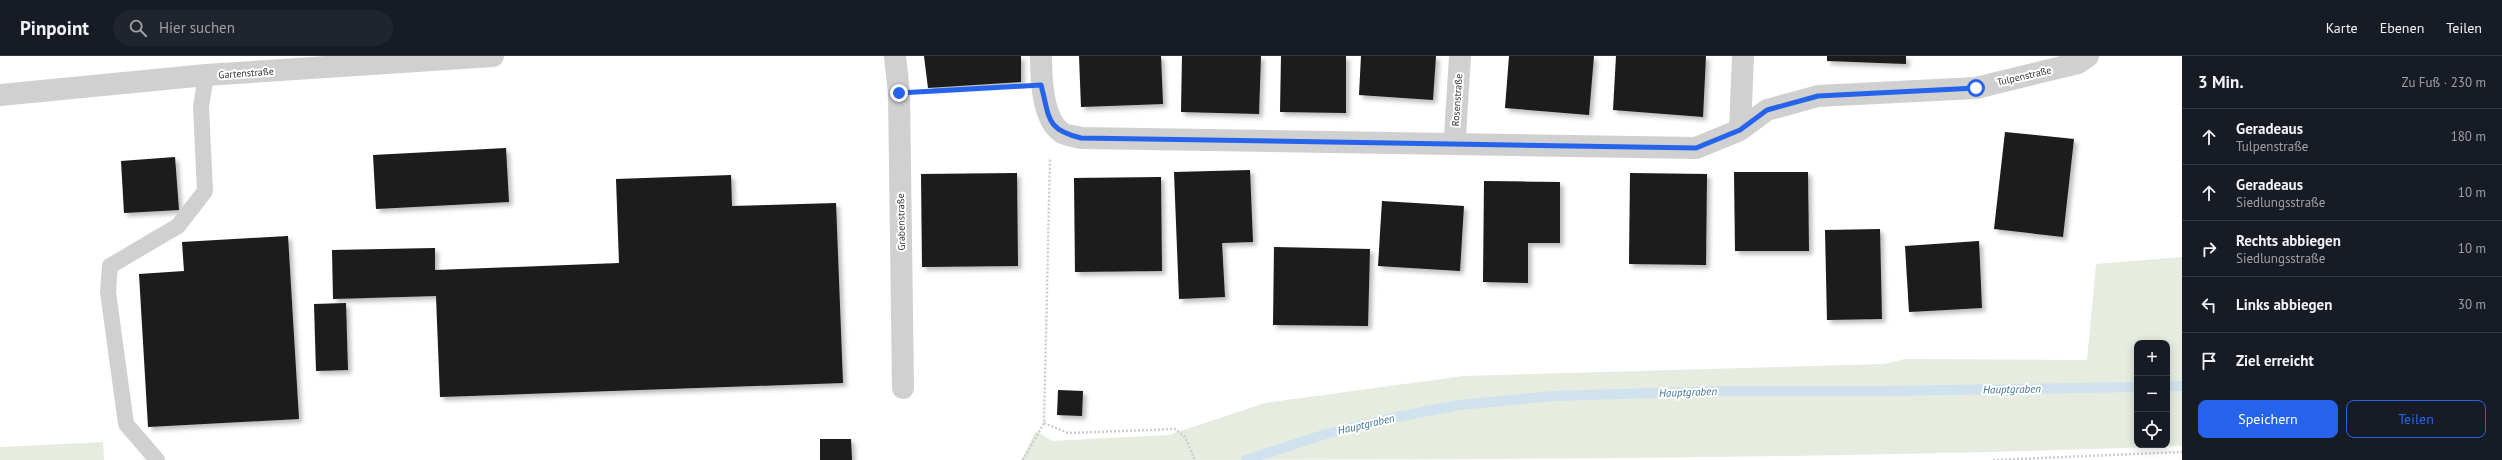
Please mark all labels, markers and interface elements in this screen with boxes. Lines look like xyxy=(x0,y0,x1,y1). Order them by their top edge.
search box xyxy=(113,10,393,46)
text: Pinpoint xyxy=(20,16,89,40)
icon: search xyxy=(127,17,149,39)
text: Hier suchen xyxy=(159,18,235,37)
text: Karte xyxy=(2326,19,2358,37)
text: Ebenen xyxy=(2380,19,2424,37)
text: Teilen xyxy=(2446,19,2482,37)
street label: Tulpenstraße xyxy=(1995,63,2053,89)
street label: Gartenstraße xyxy=(218,65,274,81)
text: 3 Min. xyxy=(2198,71,2244,93)
street label: Rosenstraße xyxy=(1449,73,1465,127)
text: Zu Fuß · 230 m xyxy=(2402,74,2486,91)
route start xyxy=(1967,79,1985,97)
route end xyxy=(890,84,908,102)
text: Geradeaus xyxy=(2236,119,2303,138)
icon: ahead xyxy=(2198,126,2220,148)
text: 180 m xyxy=(2451,128,2486,145)
text: Tulpenstraße xyxy=(2236,138,2308,155)
text: Geradeaus xyxy=(2236,175,2303,194)
icon: ahead xyxy=(2198,182,2220,204)
text: 10 m xyxy=(2458,184,2486,201)
street label: Grabenstraße xyxy=(894,193,908,251)
text: Siedlungsstraße xyxy=(2236,194,2325,211)
text: Rechts abbiegen xyxy=(2236,231,2341,250)
icon: right xyxy=(2198,238,2220,260)
text: 10 m xyxy=(2458,240,2486,257)
text: Siedlungsstraße xyxy=(2236,250,2325,267)
icon: left xyxy=(2198,294,2220,316)
text: Links abbiegen xyxy=(2236,295,2332,314)
text: 30 m xyxy=(2458,296,2486,313)
map controls xyxy=(2134,340,2170,448)
button: + xyxy=(2134,340,2170,376)
icon: arrive xyxy=(2198,350,2220,372)
text: Ziel erreicht xyxy=(2236,351,2314,370)
button: − xyxy=(2134,376,2170,412)
water label: Hauptgraben xyxy=(1983,381,2041,397)
water label: Hauptgraben xyxy=(1659,384,1718,400)
button: Speichern xyxy=(2198,400,2338,438)
button: Teilen xyxy=(2346,400,2486,438)
water label: Hauptgraben xyxy=(1336,411,1396,437)
button: locate xyxy=(2134,412,2170,448)

